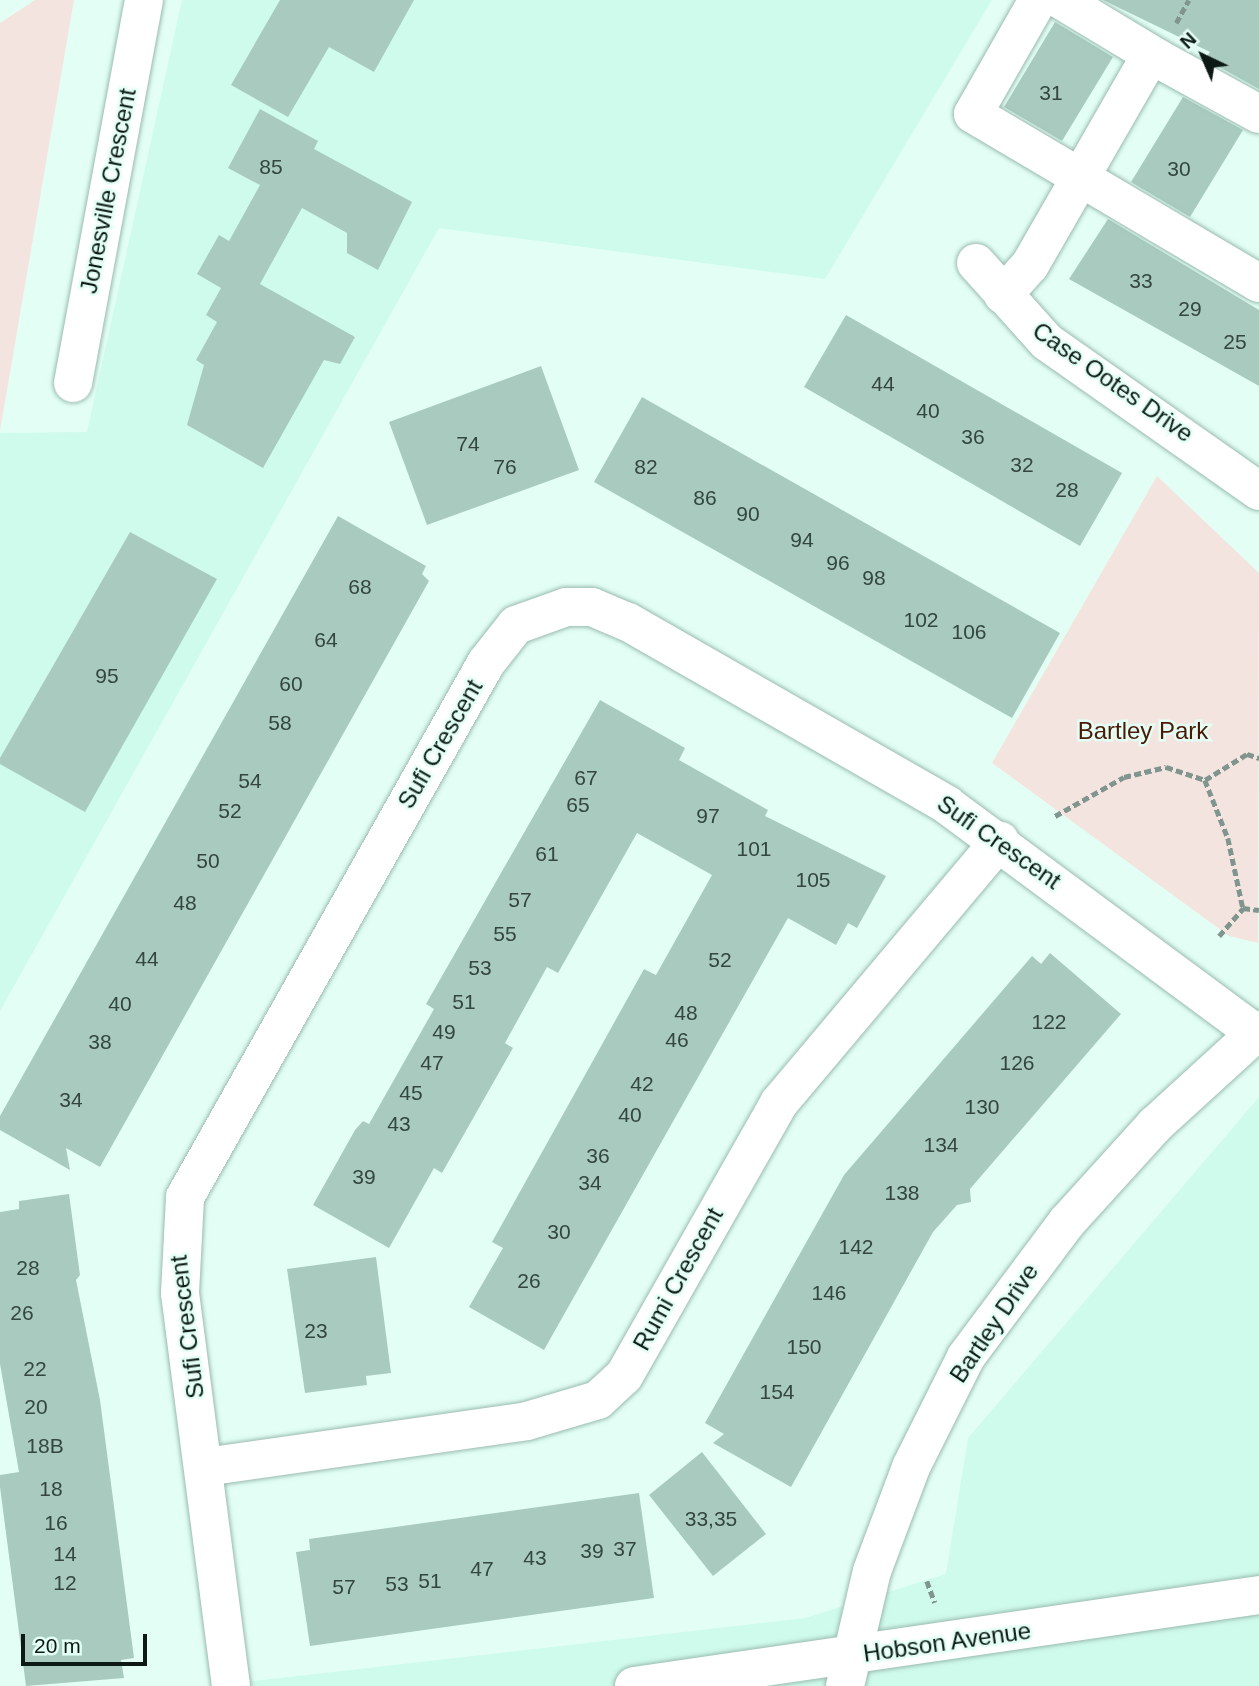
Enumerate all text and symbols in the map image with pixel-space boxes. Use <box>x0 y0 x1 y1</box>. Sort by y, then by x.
north arrow <box>1168 21 1238 91</box>
text: N <box>1176 28 1200 53</box>
house number: 31 <box>1039 80 1063 106</box>
street label: Jonesville Crescent <box>74 86 142 296</box>
house number: 85 <box>259 154 283 180</box>
house number: 30 <box>1167 156 1191 182</box>
house number: 33 <box>1129 268 1153 294</box>
house number: 29 <box>1178 296 1202 322</box>
street label: Case Ootes Drive <box>1027 316 1199 448</box>
house number: 25 <box>1223 329 1247 355</box>
house number: 44 <box>871 371 895 397</box>
house number: 40 <box>916 398 940 424</box>
house number: 36 <box>961 424 985 450</box>
house number: 74 <box>456 431 480 457</box>
house number: 32 <box>1010 452 1034 478</box>
house number: 76 <box>493 454 517 480</box>
house number: 82 <box>634 454 658 480</box>
house number: 28 <box>1055 477 1079 503</box>
house number: 86 <box>693 485 717 511</box>
house number: 90 <box>736 501 760 527</box>
house number: 94 <box>790 527 814 553</box>
house number: 96 <box>826 550 850 576</box>
house number: 98 <box>862 565 886 591</box>
house number: 68 <box>348 574 372 600</box>
house number: 102 <box>903 607 939 633</box>
house number: 106 <box>951 619 987 645</box>
house number: 64 <box>314 627 338 653</box>
house number: 95 <box>95 663 119 689</box>
house number: 60 <box>279 671 303 697</box>
street label: Sufi Crescent <box>392 674 488 814</box>
house number: 58 <box>268 710 292 736</box>
park label: Bartley Park <box>1078 717 1208 745</box>
house number: 67 <box>574 765 598 791</box>
house number: 54 <box>238 768 262 794</box>
street label: Sufi Crescent <box>932 789 1066 895</box>
house number: 65 <box>566 792 590 818</box>
house number: 52 <box>218 798 242 824</box>
house number: 97 <box>696 803 720 829</box>
house number: 101 <box>736 836 772 862</box>
house number: 61 <box>535 841 559 867</box>
house number: 50 <box>196 848 220 874</box>
house number: 105 <box>795 867 831 893</box>
house number: 57 <box>508 887 532 913</box>
house number: 48 <box>173 890 197 916</box>
house number: 55 <box>493 921 517 947</box>
house number: 44 <box>135 946 159 972</box>
house number: 52 <box>708 947 732 973</box>
house number: 53 <box>468 955 492 981</box>
house number: 51 <box>452 989 476 1015</box>
house number: 40 <box>108 991 132 1017</box>
house number: 48 <box>674 1000 698 1026</box>
house number: 122 <box>1031 1009 1067 1035</box>
house number: 49 <box>432 1019 456 1045</box>
house number: 46 <box>665 1027 689 1053</box>
house number: 38 <box>88 1029 112 1055</box>
house number: 47 <box>420 1050 444 1076</box>
house number: 126 <box>999 1050 1035 1076</box>
house number: 42 <box>630 1071 654 1097</box>
house number: 45 <box>399 1080 423 1106</box>
house number: 34 <box>59 1087 83 1113</box>
house number: 130 <box>964 1094 1000 1120</box>
house number: 40 <box>618 1102 642 1128</box>
house number: 43 <box>387 1111 411 1137</box>
house number: 134 <box>923 1132 959 1158</box>
house number: 36 <box>586 1143 610 1169</box>
house number: 39 <box>352 1164 376 1190</box>
house number: 34 <box>578 1170 602 1196</box>
house number: 138 <box>884 1180 920 1206</box>
street label: Rumi Crescent <box>627 1203 729 1355</box>
house number: 30 <box>547 1219 571 1245</box>
house number: 142 <box>838 1234 874 1260</box>
street label: Sufi Crescent <box>164 1254 210 1400</box>
house number: 28 <box>16 1255 40 1281</box>
street label: Bartley Drive <box>944 1258 1044 1388</box>
house number: 26 <box>517 1268 541 1294</box>
house number: 146 <box>811 1280 847 1306</box>
house number: 26 <box>10 1300 34 1326</box>
house number: 23 <box>304 1318 328 1344</box>
house number: 150 <box>786 1334 822 1360</box>
house number: 22 <box>23 1356 47 1382</box>
house number: 154 <box>759 1379 795 1405</box>
house number: 20 <box>24 1394 48 1420</box>
house number: 18B <box>26 1433 64 1459</box>
house number: 18 <box>39 1476 63 1502</box>
house number: 33,35 <box>685 1506 737 1532</box>
house number: 16 <box>44 1510 68 1536</box>
house number: 37 <box>613 1536 637 1562</box>
house number: 39 <box>580 1538 604 1564</box>
house number: 14 <box>53 1541 77 1567</box>
house number: 43 <box>523 1545 547 1571</box>
house number: 47 <box>470 1556 494 1582</box>
house number: 51 <box>418 1568 442 1594</box>
house number: 12 <box>53 1570 77 1596</box>
house number: 53 <box>385 1571 409 1597</box>
house number: 57 <box>332 1574 356 1600</box>
street label: Hobson Avenue <box>861 1616 1033 1668</box>
scale bar <box>24 1620 150 1664</box>
text: 20 m <box>34 1634 81 1657</box>

